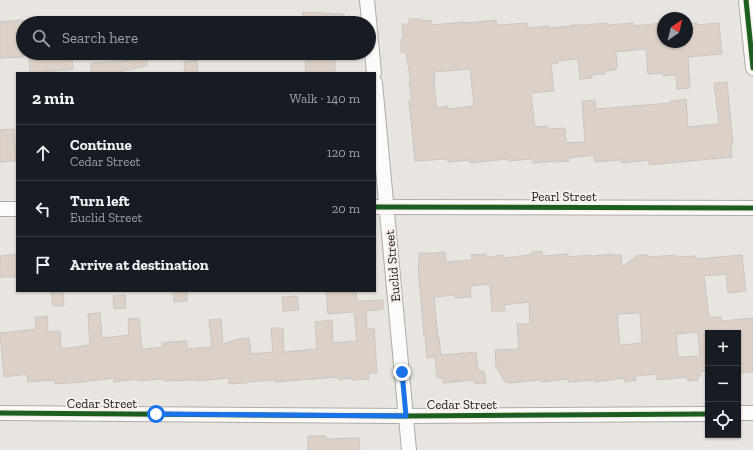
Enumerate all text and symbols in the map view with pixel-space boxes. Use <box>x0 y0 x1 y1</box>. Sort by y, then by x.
north arrow <box>657 12 693 48</box>
search box <box>16 16 376 60</box>
icon: search <box>30 27 52 49</box>
text: Search here <box>62 29 138 47</box>
text: 2 min <box>32 88 74 108</box>
text: Walk · 140 m <box>290 91 360 106</box>
text: Continue <box>70 136 132 154</box>
icon: ahead <box>32 142 54 164</box>
text: 120 m <box>327 145 360 160</box>
text: Cedar Street <box>70 154 140 169</box>
street label: Pearl Street <box>531 189 597 204</box>
text: Turn left <box>70 192 130 210</box>
icon: left <box>32 198 54 220</box>
text: 20 m <box>332 201 360 216</box>
text: Euclid Street <box>70 210 142 225</box>
street label: Euclid Street <box>382 229 403 303</box>
icon: arrive <box>32 254 54 276</box>
text: Arrive at destination <box>70 256 209 274</box>
map controls <box>705 330 741 438</box>
button: + <box>705 330 741 366</box>
route end <box>393 363 411 381</box>
button: − <box>705 366 741 402</box>
street label: Cedar Street <box>67 396 137 411</box>
street label: Cedar Street <box>427 397 497 412</box>
button: locate <box>705 402 741 438</box>
route start <box>147 405 165 423</box>

